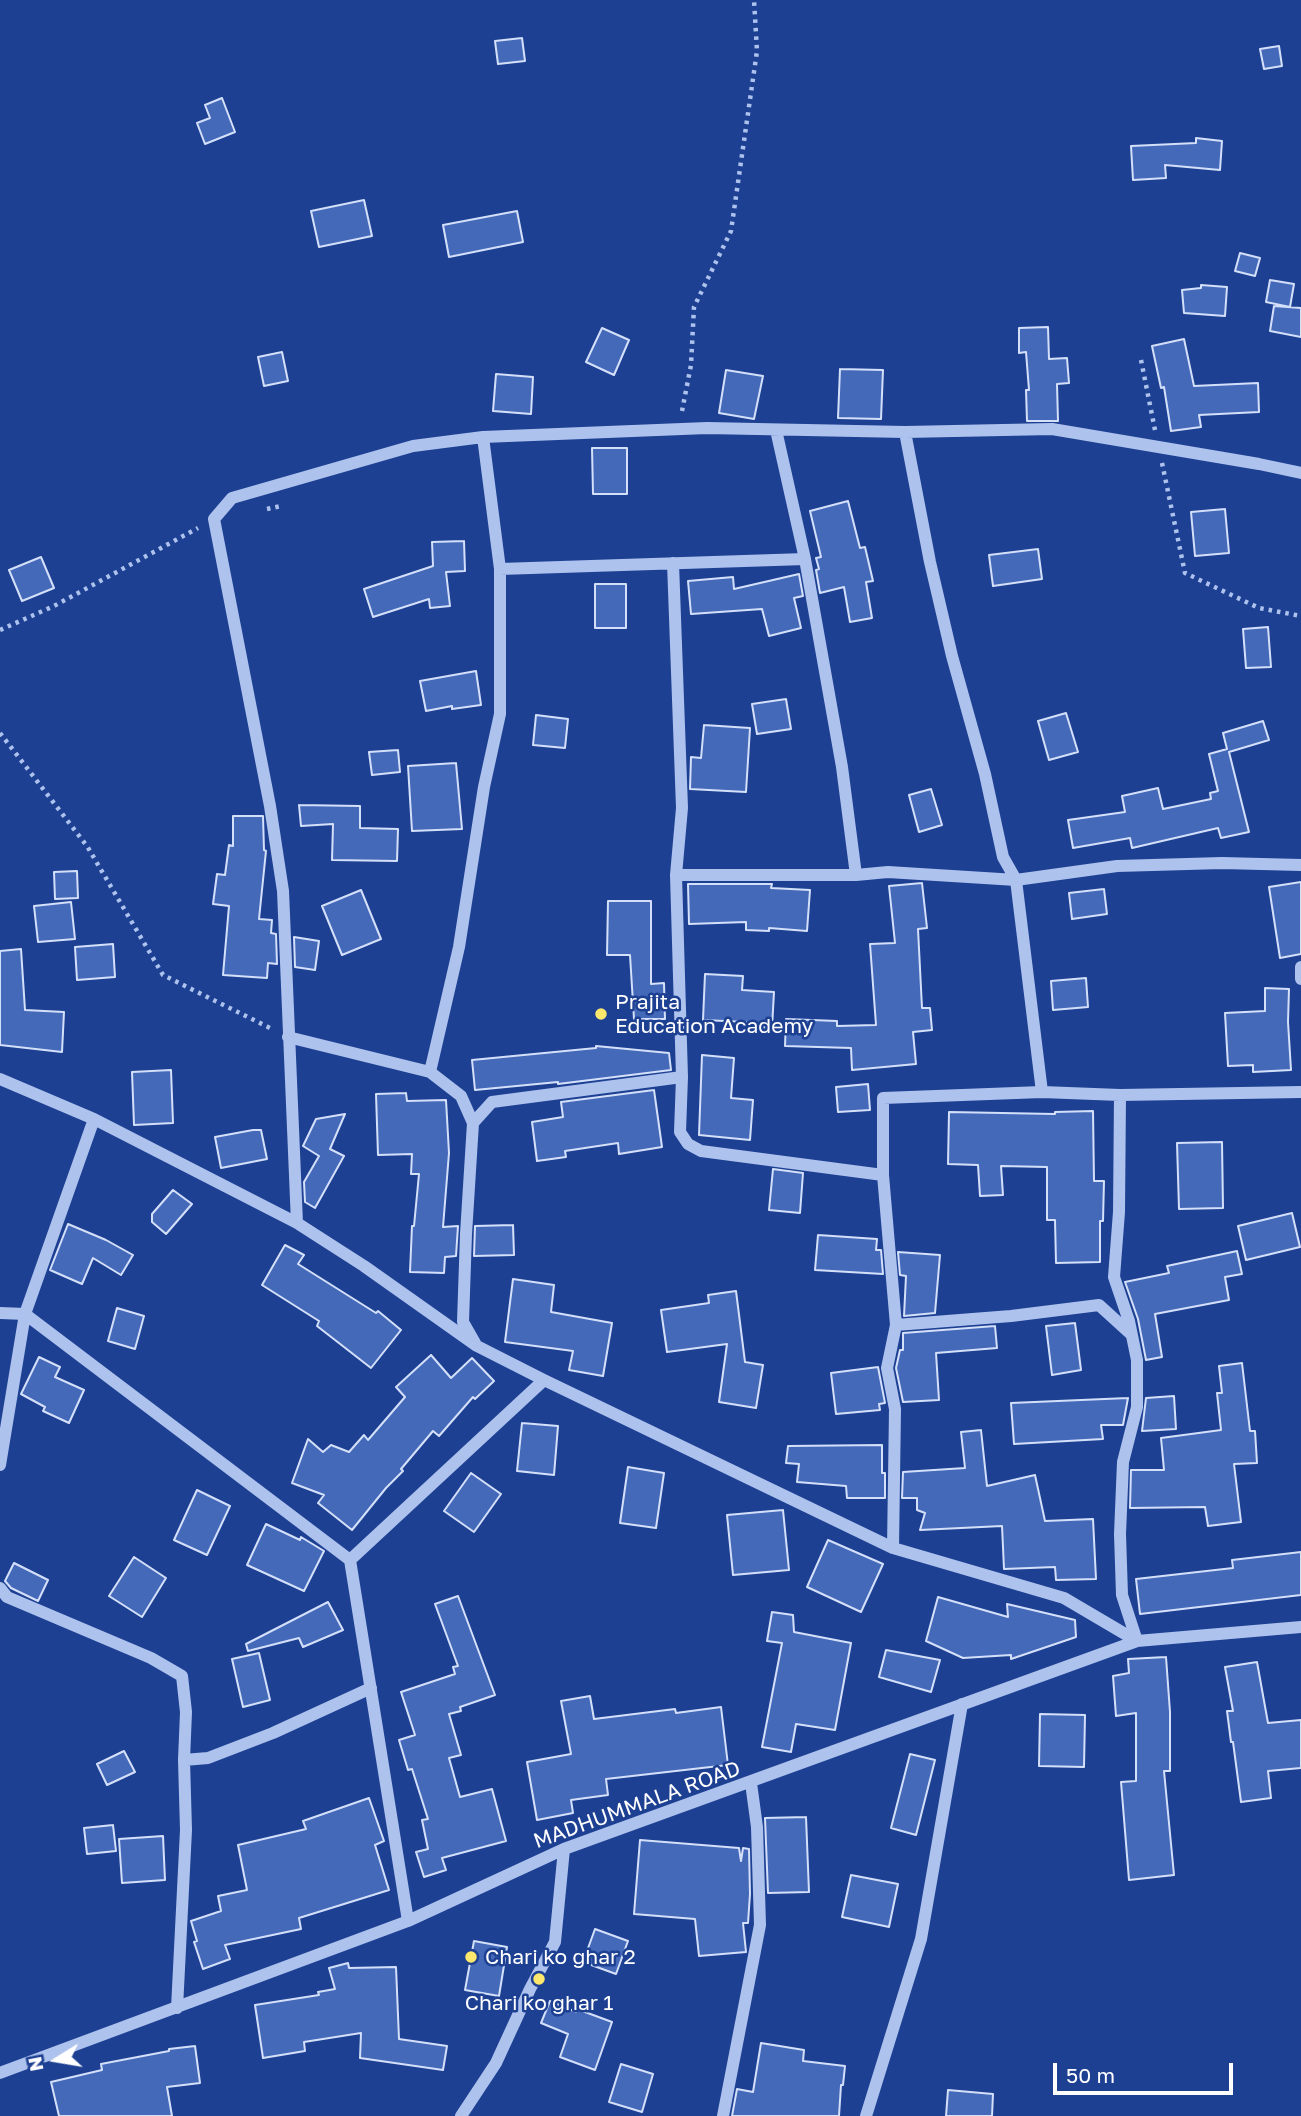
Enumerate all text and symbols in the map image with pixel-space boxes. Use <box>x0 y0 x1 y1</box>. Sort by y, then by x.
place label: Prajita Education Academy <box>615 989 813 1039</box>
marker: Prajita Education Academy <box>593 1006 609 1022</box>
street label: MADHUMMALA ROAD <box>530 1756 744 1854</box>
place label: Chari ko ghar 2 <box>485 1944 636 1970</box>
marker: Chari ko ghar 2 <box>463 1949 479 1965</box>
marker: Chari ko ghar 1 <box>531 1971 547 1987</box>
place label: Chari ko ghar 1 <box>465 1990 613 2016</box>
north arrow <box>21 2025 91 2095</box>
scale bar <box>1056 2050 1236 2094</box>
text: N <box>22 2055 48 2073</box>
text: 50 m <box>1066 2062 1115 2088</box>

